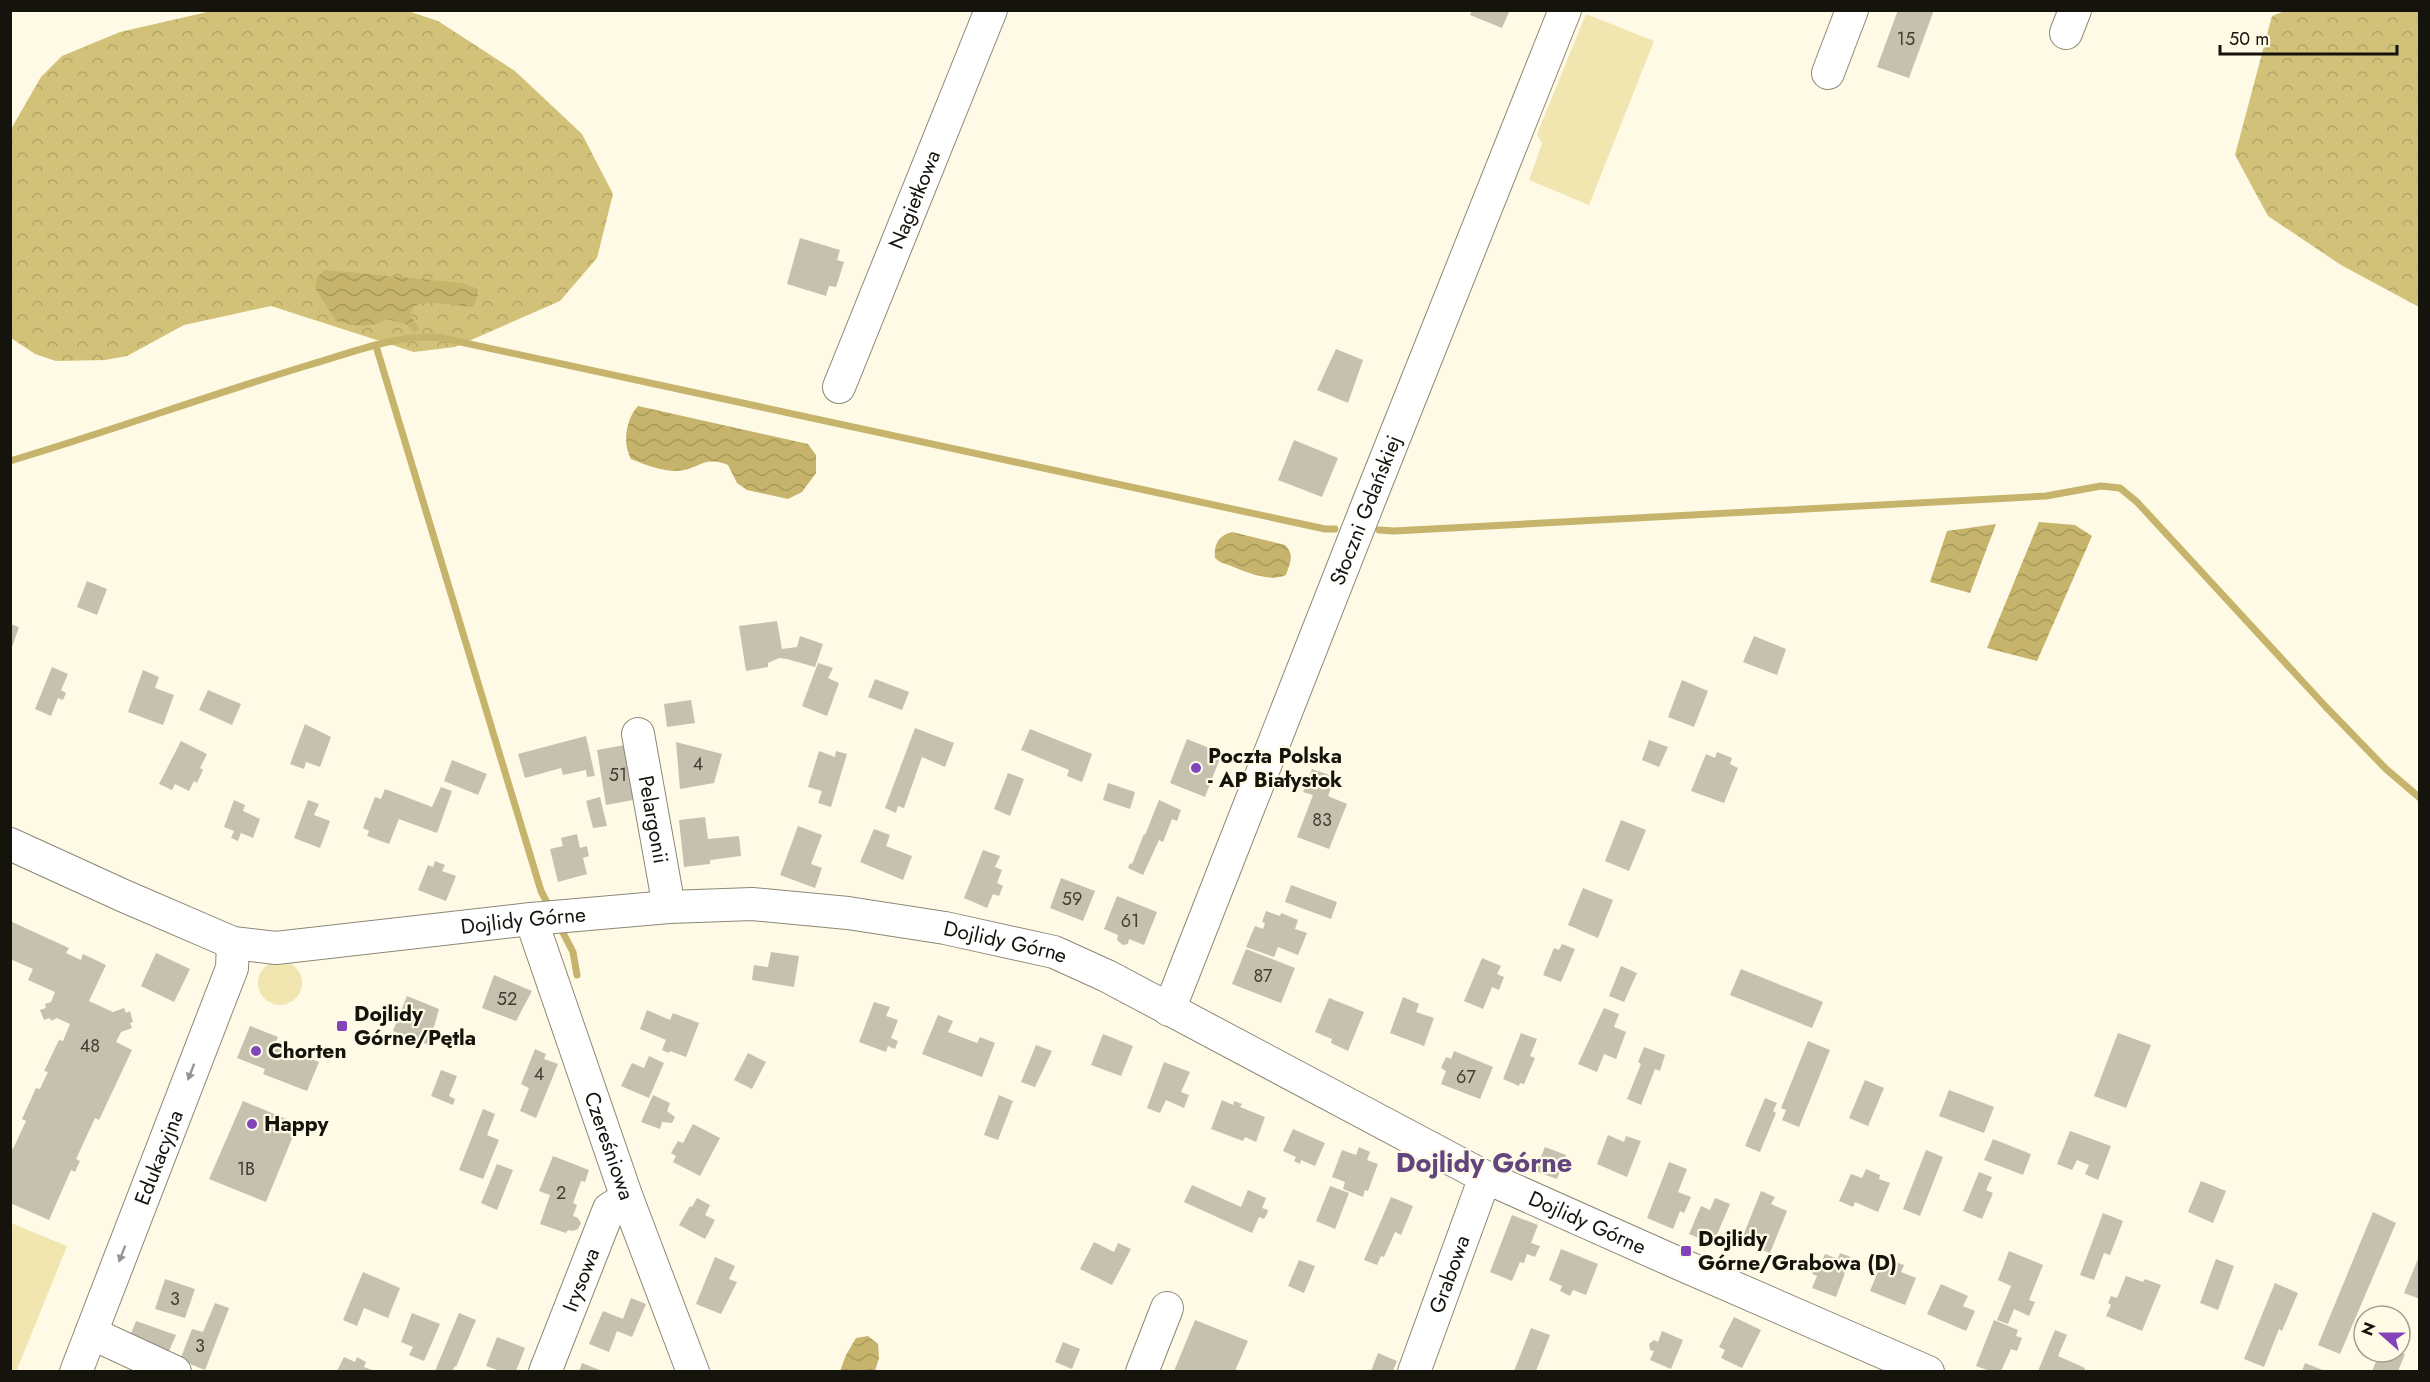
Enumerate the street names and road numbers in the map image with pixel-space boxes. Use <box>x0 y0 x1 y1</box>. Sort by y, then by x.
street label: Nagietkowa <box>881 146 948 254</box>
street label: Stoczni Gdańskiej <box>1322 431 1409 590</box>
street label: Pelargonii <box>631 773 676 866</box>
street label: Dojlidy Górne <box>459 899 587 942</box>
street label: Dojlidy Górne <box>941 913 1072 971</box>
street label: Czereśniowa <box>577 1088 642 1204</box>
street label: Edukacyjna <box>127 1106 191 1209</box>
street label: Dojlidy Górne <box>1524 1183 1651 1262</box>
street label: Grabowa <box>1422 1231 1478 1318</box>
street label: Irysowa <box>555 1244 607 1316</box>

